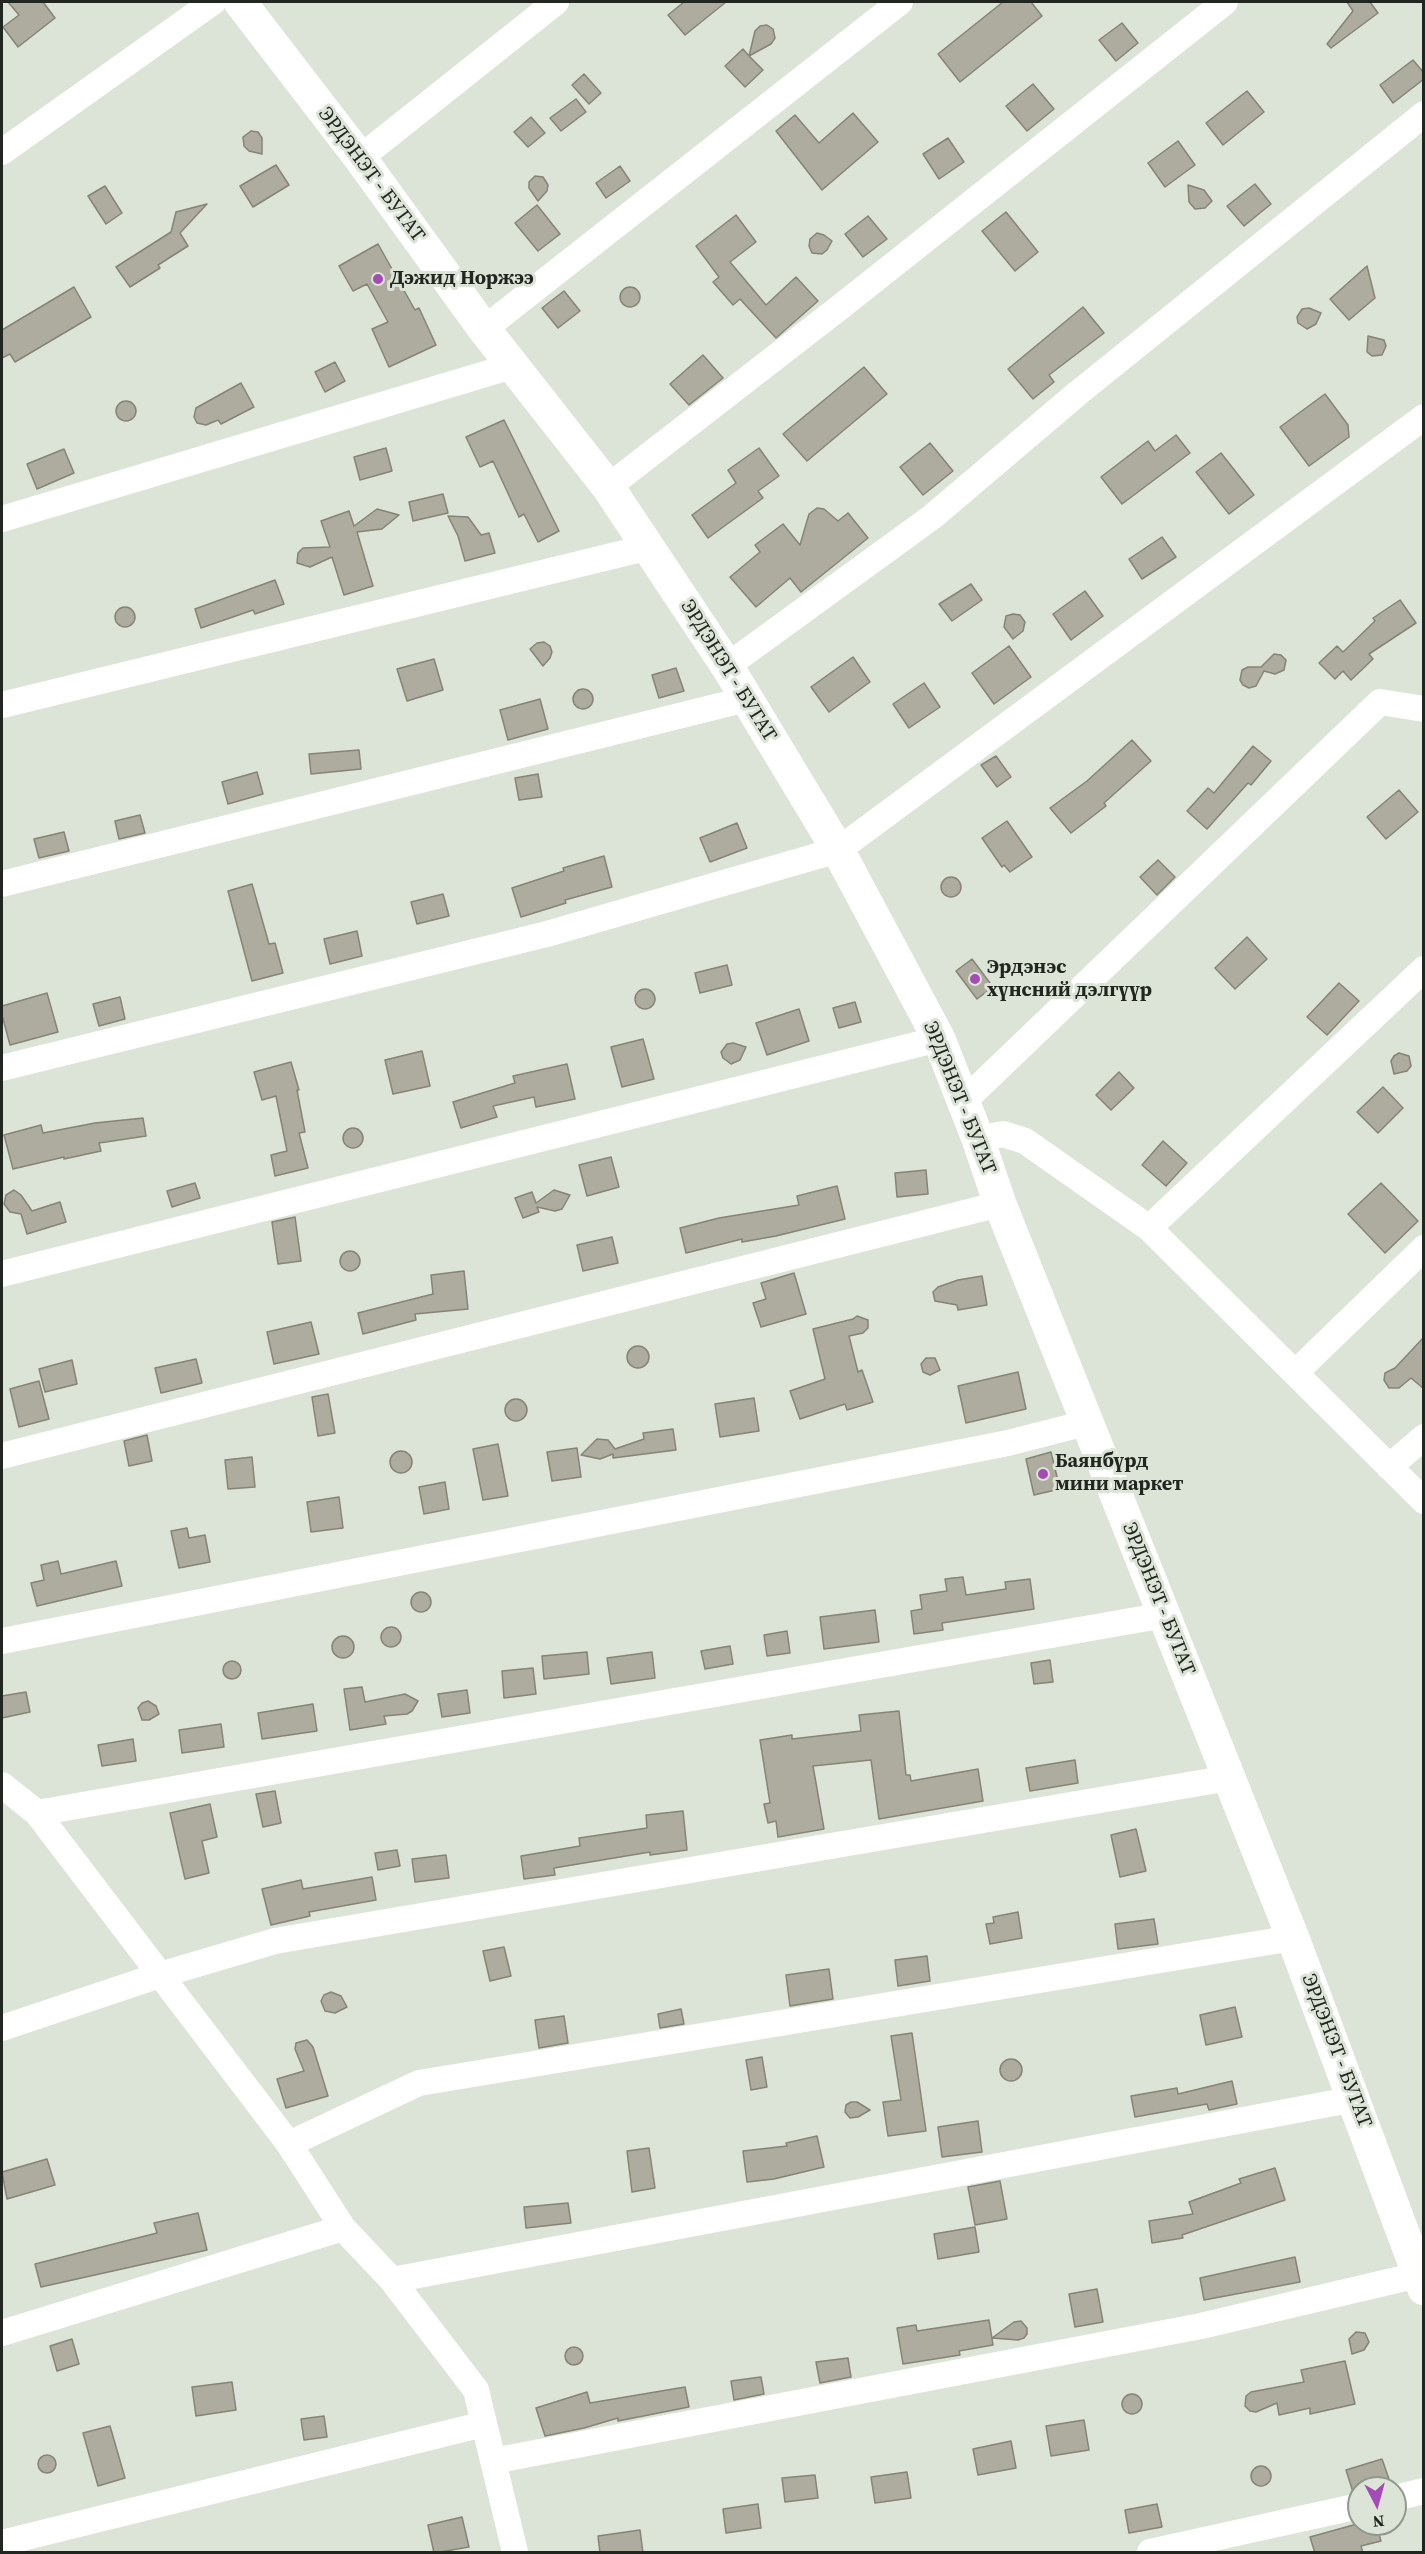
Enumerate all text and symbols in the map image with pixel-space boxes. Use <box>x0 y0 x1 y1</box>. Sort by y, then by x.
street label: ЭРДЭНЭТ - БУГАТ <box>313 103 429 247</box>
place label: Дэжид Норжээ <box>390 267 534 291</box>
marker: Дэжид Норжээ <box>371 272 385 286</box>
street label: ЭРДЭНЭТ - БУГАТ <box>675 596 781 746</box>
place label: Эрдэнэс хүнсний дэлгүүр <box>987 956 1152 1003</box>
marker: Эрдэнэс хүнсний дэлгүүр <box>968 972 982 986</box>
street label: ЭРДЭНЭТ - БУГАТ <box>917 1018 1001 1178</box>
place label: Баянбүрд мини маркет <box>1055 1450 1183 1497</box>
marker: Баянбүрд мини маркет <box>1036 1467 1050 1481</box>
street label: ЭРДЭНЭТ - БУГАТ <box>1116 1519 1200 1679</box>
street label: ЭРДЭНЭТ - БУГАТ <box>1296 1971 1376 2131</box>
north arrow <box>1347 2476 1407 2536</box>
text: N <box>1372 2510 1386 2533</box>

